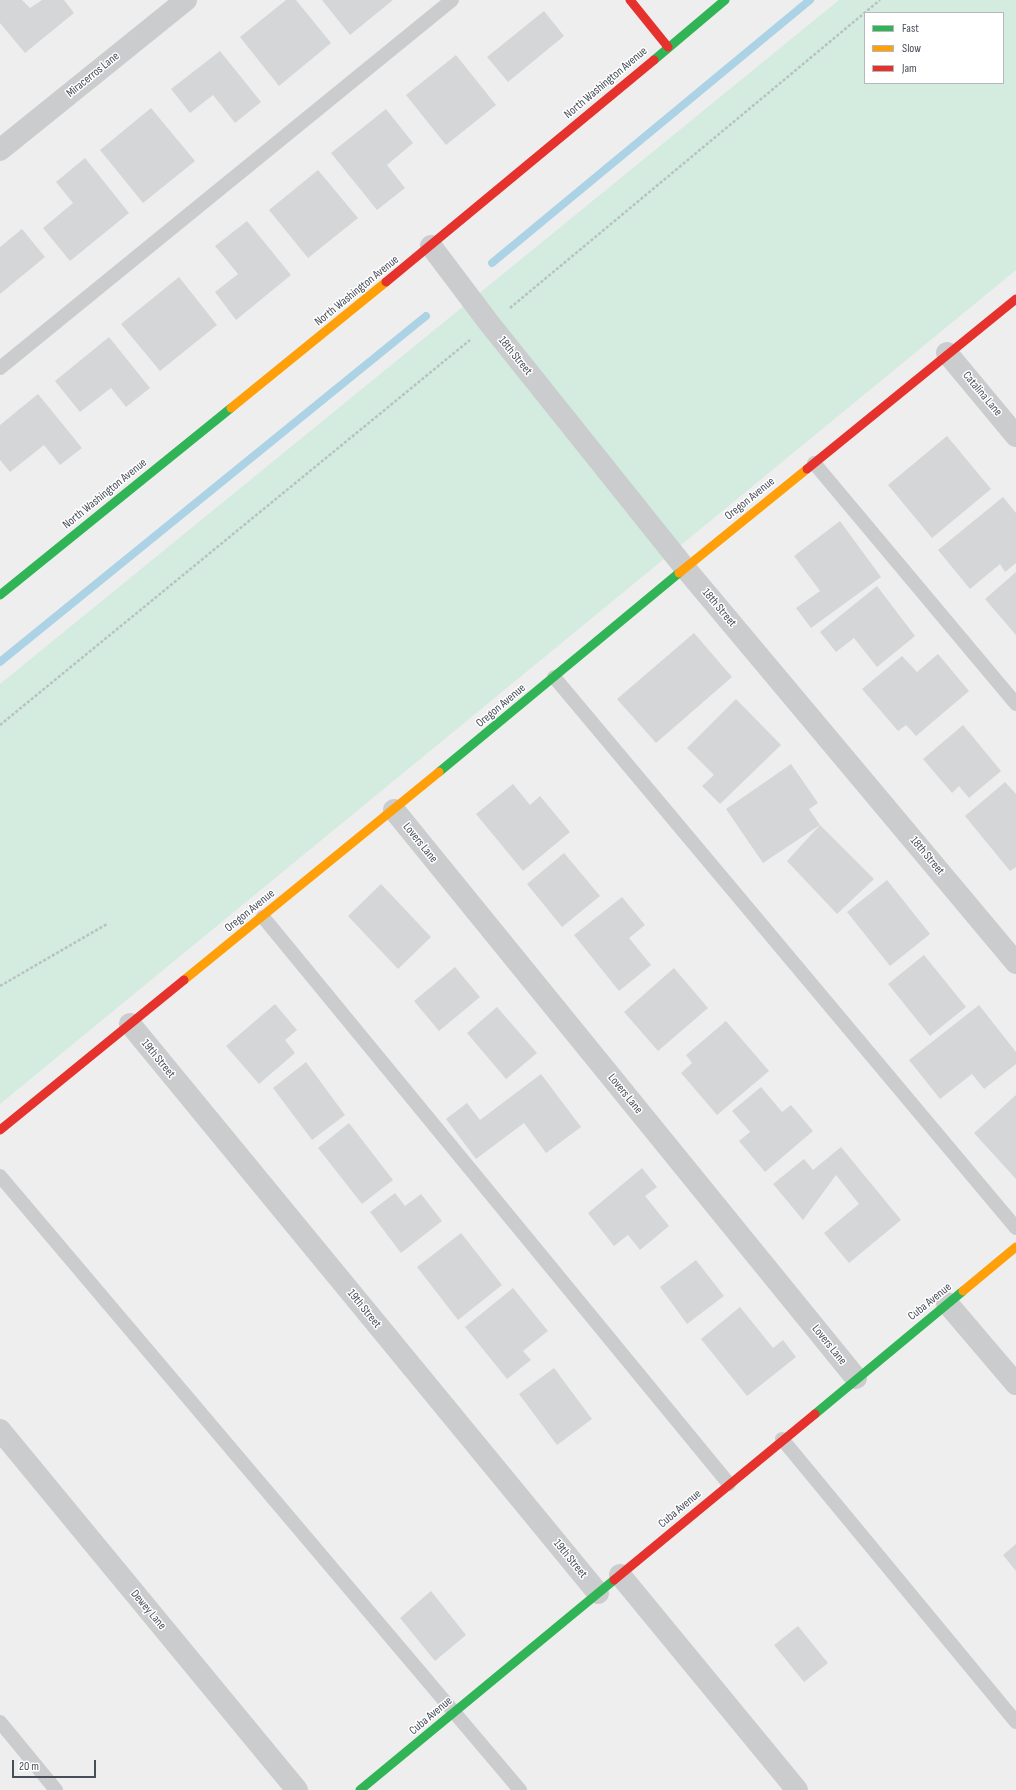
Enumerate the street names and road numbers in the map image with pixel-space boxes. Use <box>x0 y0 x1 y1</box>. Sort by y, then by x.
street label: North Washington Avenue <box>562 44 650 122</box>
street label: Miracerros Lane <box>64 49 122 101</box>
street label: North Washington Avenue <box>312 253 402 329</box>
street label: 18th Street <box>495 334 535 378</box>
street label: Catalina Lane <box>959 369 1005 419</box>
street label: North Washington Avenue <box>60 456 150 532</box>
street label: Oregon Avenue <box>722 474 778 524</box>
street label: 18th Street <box>699 586 739 630</box>
street label: Oregon Avenue <box>473 681 529 731</box>
street label: Lovers Lane <box>400 820 440 866</box>
street label: 18th Street <box>907 834 947 878</box>
street label: Oregon Avenue <box>222 886 278 936</box>
street label: 19th Street <box>138 1037 178 1081</box>
street label: Lovers Lane <box>605 1071 645 1117</box>
street label: Cuba Avenue <box>905 1280 955 1324</box>
street label: 19th Street <box>344 1287 384 1331</box>
street label: Lovers Lane <box>809 1322 849 1368</box>
street label: Cuba Avenue <box>656 1487 704 1531</box>
street label: 19th Street <box>550 1537 590 1581</box>
street label: Dewey Lane <box>127 1587 169 1633</box>
street label: Cuba Avenue <box>407 1694 455 1738</box>

